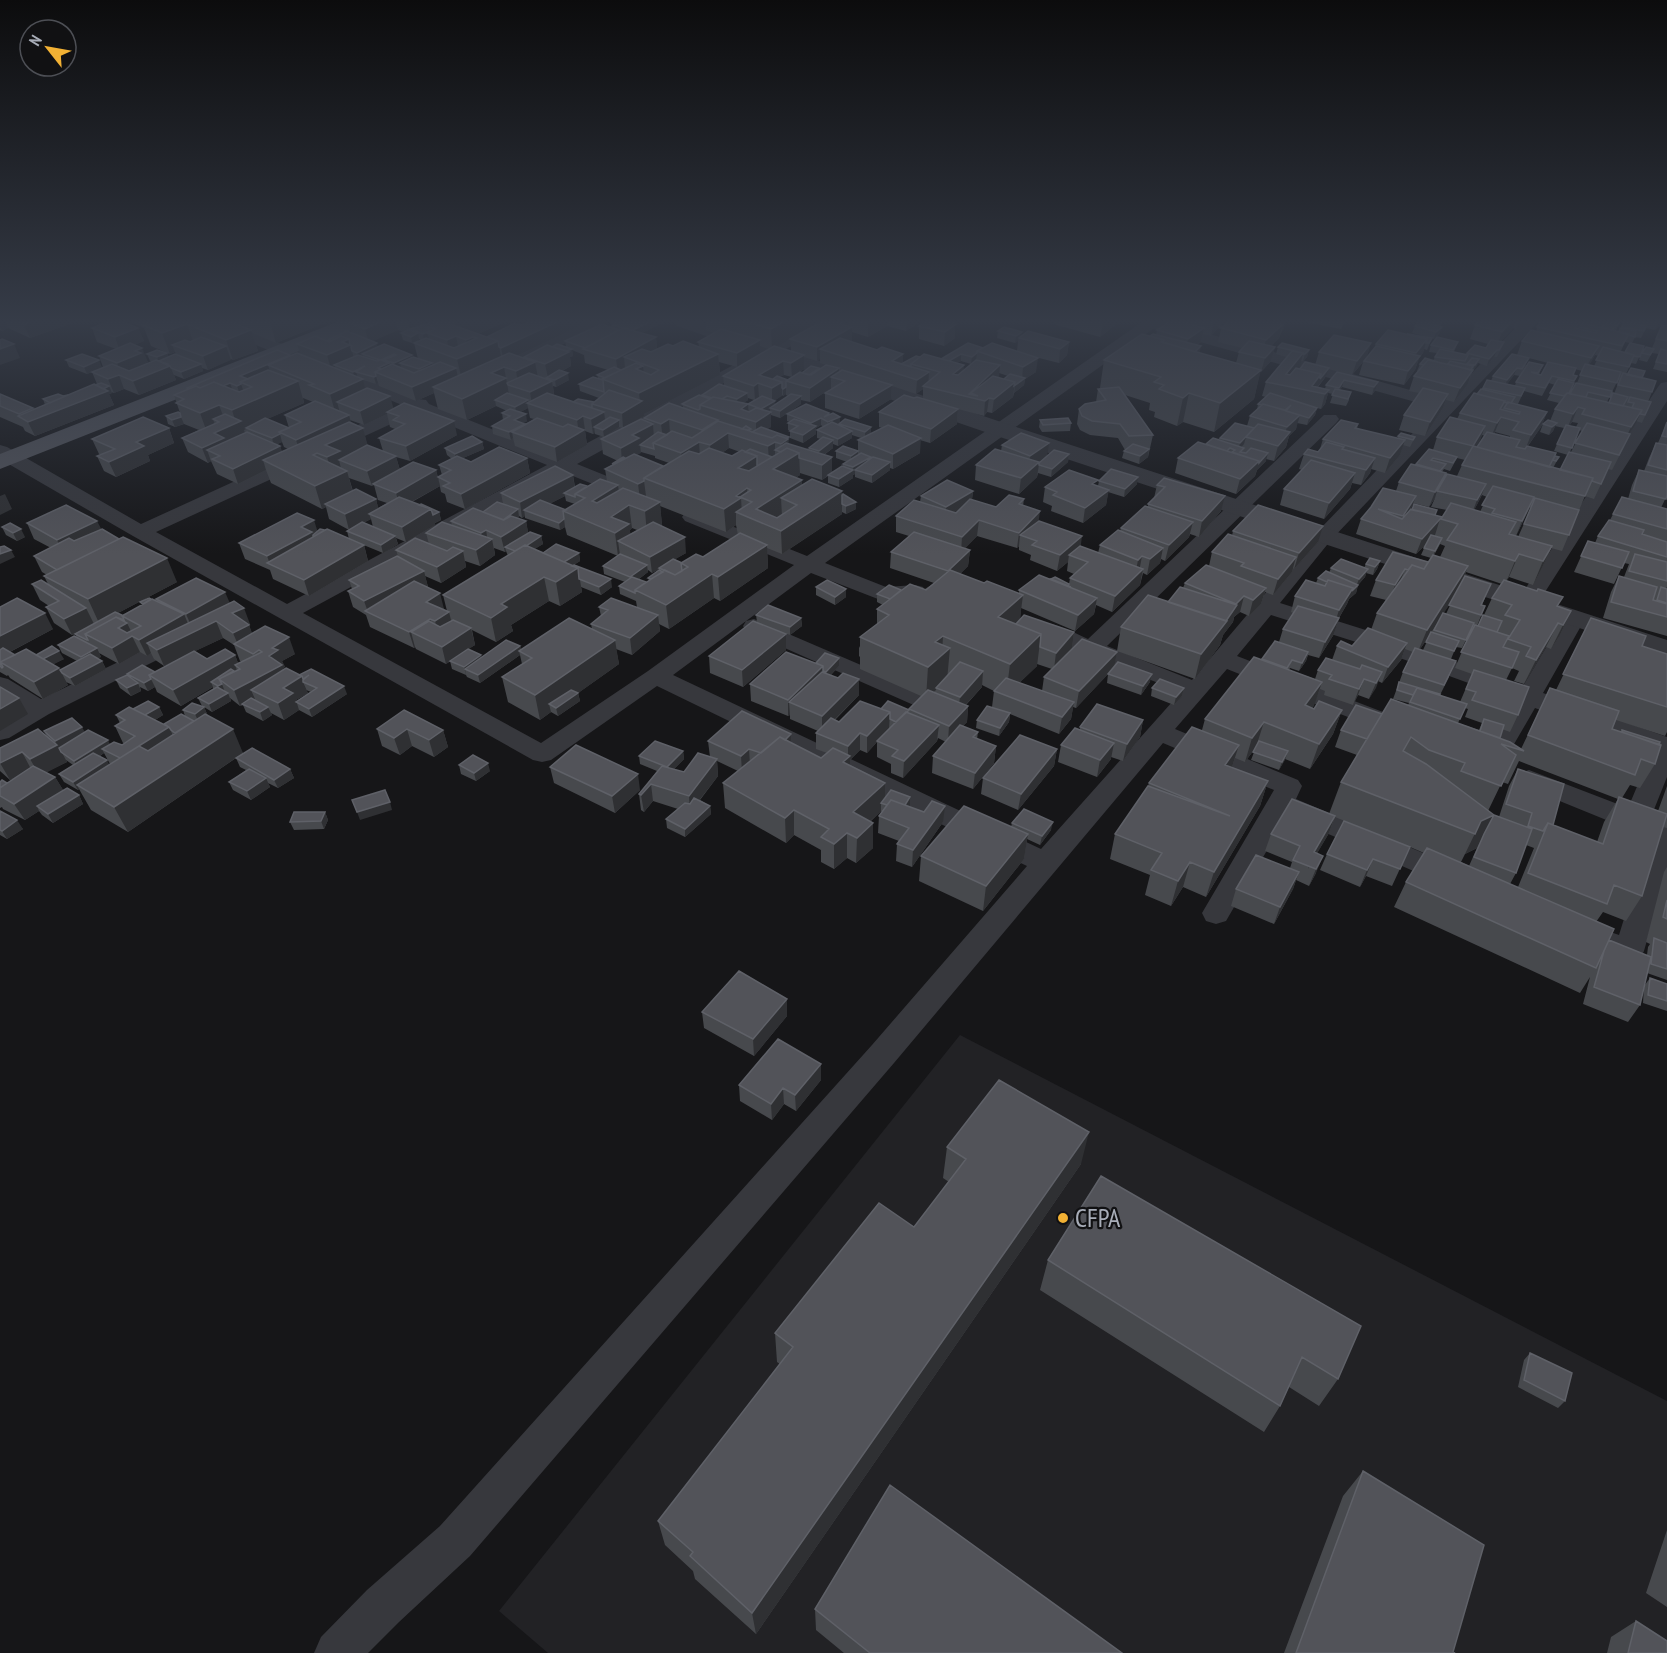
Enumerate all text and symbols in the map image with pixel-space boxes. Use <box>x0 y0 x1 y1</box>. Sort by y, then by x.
north arrow <box>18 18 78 78</box>
text: N <box>24 31 46 49</box>
place label: CFPA <box>1075 1201 1121 1234</box>
marker: CFPA <box>1056 1211 1070 1225</box>

